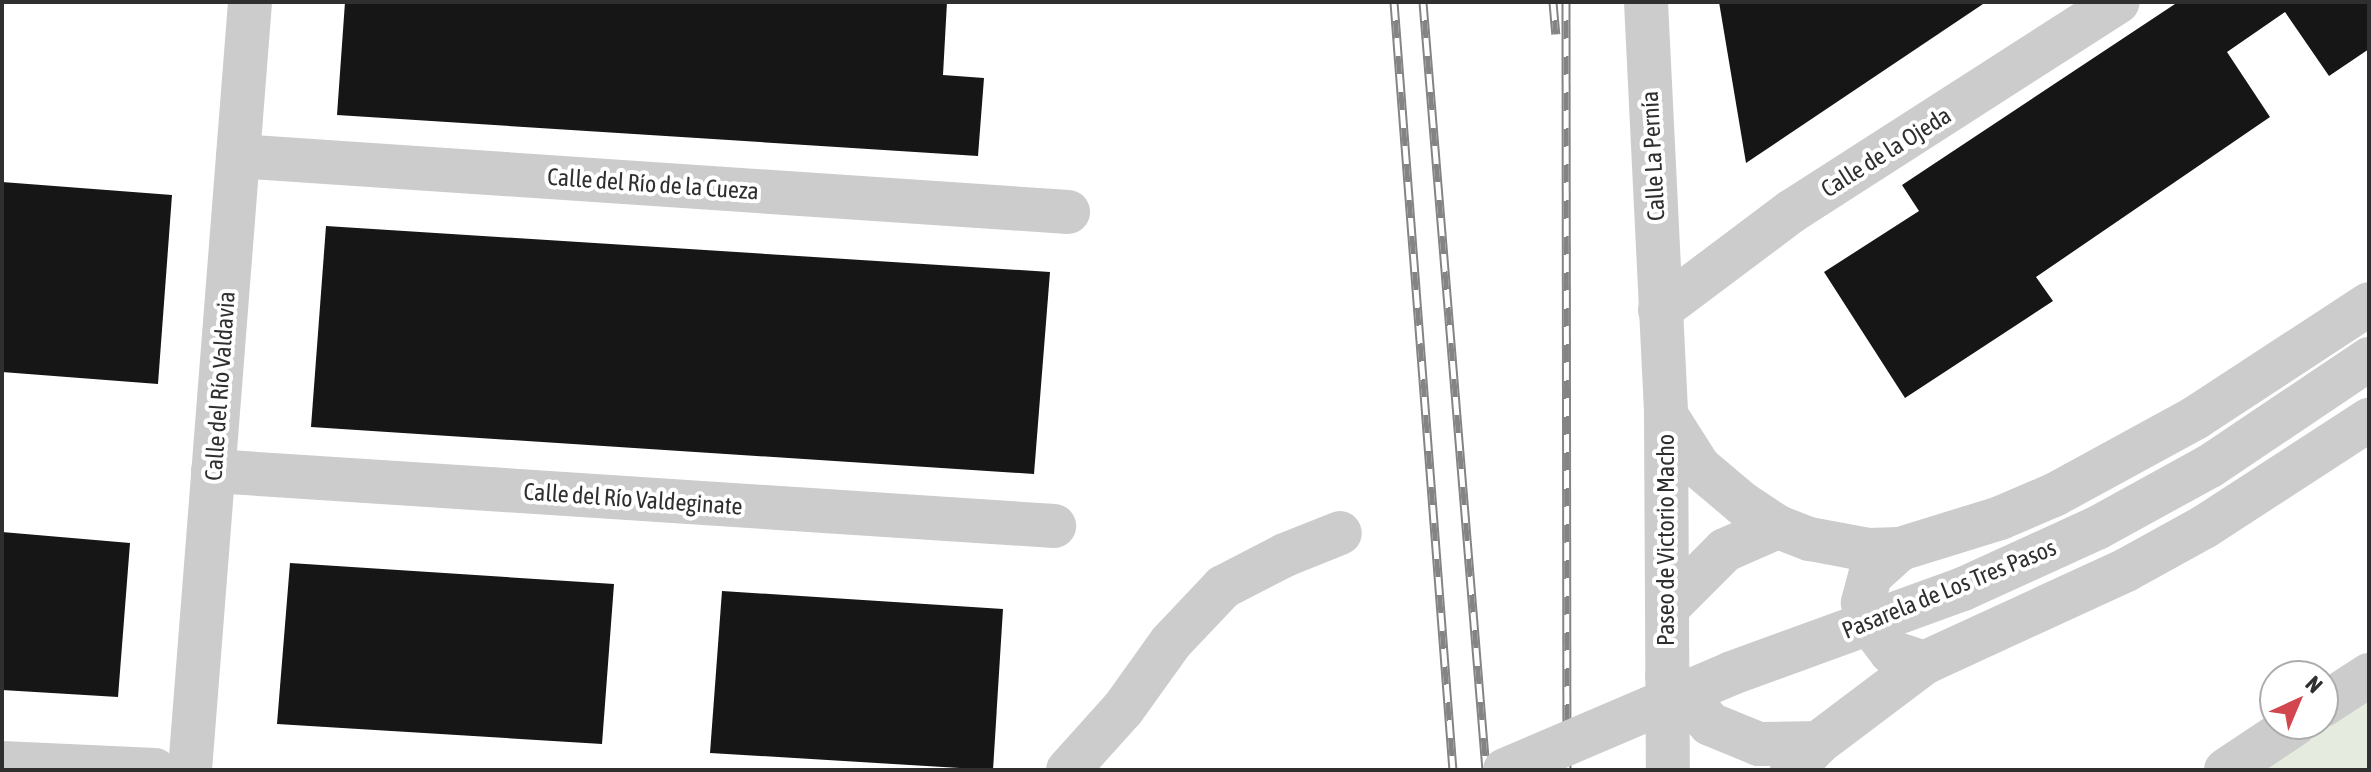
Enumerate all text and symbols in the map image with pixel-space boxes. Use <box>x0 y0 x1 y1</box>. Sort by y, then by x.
street label: Calle La Pernía <box>1635 90 1671 222</box>
street label: Calle de la Ojeda <box>1816 101 1956 203</box>
street label: Calle del Río de la Cueza <box>546 162 760 206</box>
street label: Calle del Río Valdavia <box>199 290 241 482</box>
street label: Paseo de Victorio Macho <box>1652 434 1680 646</box>
street label: Calle del Río Valdeginate <box>523 477 743 521</box>
street label: Pasarela de Los Tres Pasos <box>1838 533 2060 645</box>
north arrow <box>2259 660 2339 740</box>
text: N <box>2301 670 2328 698</box>

